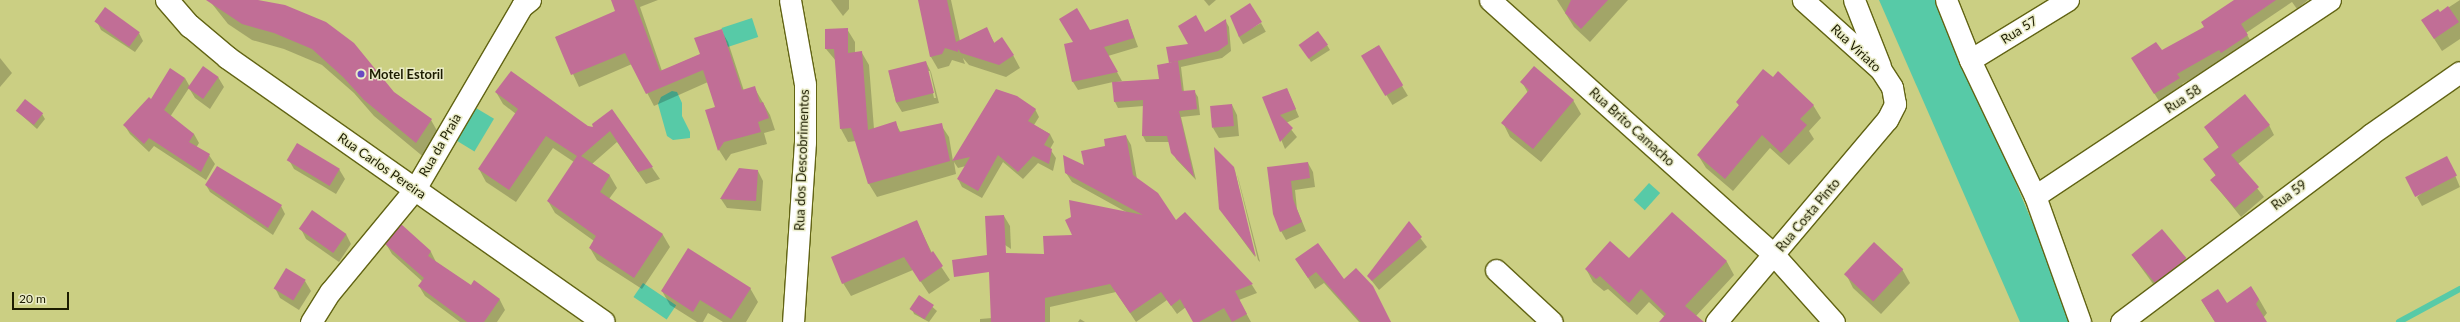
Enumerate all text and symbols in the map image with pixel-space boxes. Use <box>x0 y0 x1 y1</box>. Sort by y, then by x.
street label: Rua 57 <box>1998 13 2040 47</box>
street label: Rua Viriato <box>1828 21 1884 75</box>
place label: Motel Estoril <box>369 66 443 82</box>
marker: Motel Estoril <box>356 69 366 79</box>
street label: Rua 58 <box>2162 82 2204 116</box>
street label: Rua Brito Camacho <box>1586 85 1678 169</box>
street label: Rua dos Descobrimentos <box>792 89 812 231</box>
street label: Rua da Praia <box>416 111 464 179</box>
street label: Rua Carlos Pereira <box>335 130 429 202</box>
street label: Rua Costa Pinto <box>1773 175 1843 255</box>
street label: Rua 59 <box>2268 177 2310 213</box>
scale bar <box>14 284 71 310</box>
text: 20 m <box>19 291 46 306</box>

